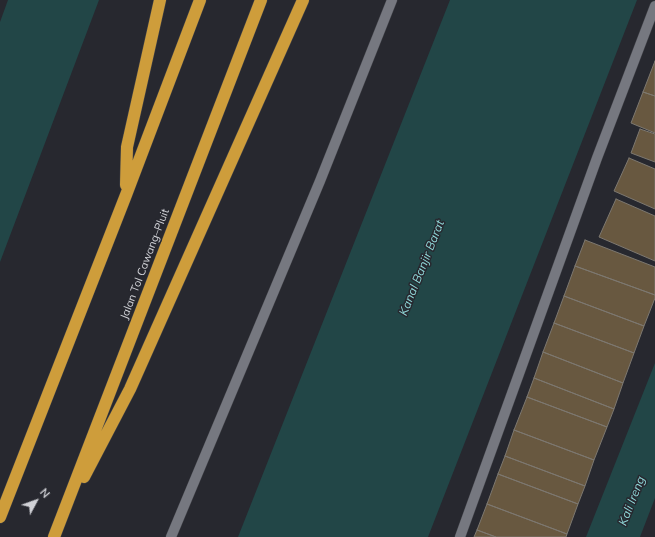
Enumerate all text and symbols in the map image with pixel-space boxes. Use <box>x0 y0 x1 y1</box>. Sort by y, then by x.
street label: Jalan Tol Cawang–Pluit <box>118 207 172 321</box>
water label: Kanal Banjir Barat <box>396 218 448 318</box>
water label: Kali Ireng <box>616 474 648 528</box>
north arrow <box>16 481 56 521</box>
text: N <box>37 485 53 501</box>

